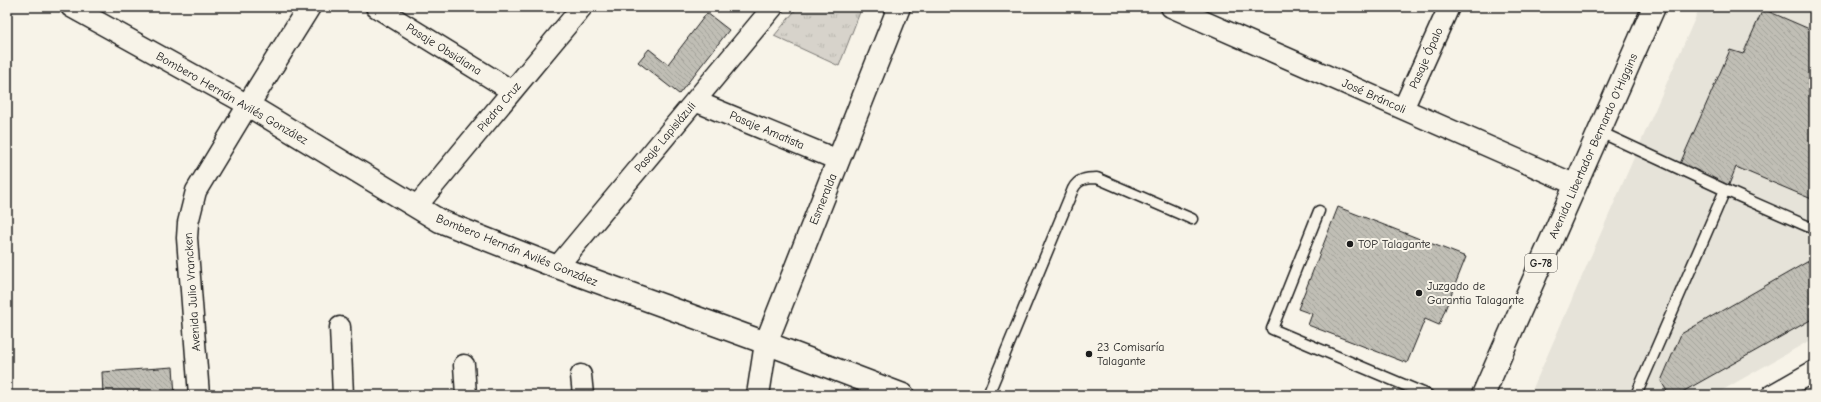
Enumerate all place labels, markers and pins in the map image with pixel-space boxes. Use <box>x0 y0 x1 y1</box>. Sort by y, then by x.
place label: TOP Talagante <box>1358 237 1430 251</box>
marker: TOP Talagante <box>1345 239 1355 249</box>
place label: Juzgado de Garantia Talagante <box>1427 279 1524 307</box>
marker: Juzgado de Garantia Talagante <box>1414 288 1424 298</box>
place label: 23 Comisaría Talagante <box>1097 340 1165 368</box>
marker: 23 Comisaría Talagante <box>1084 349 1094 359</box>

